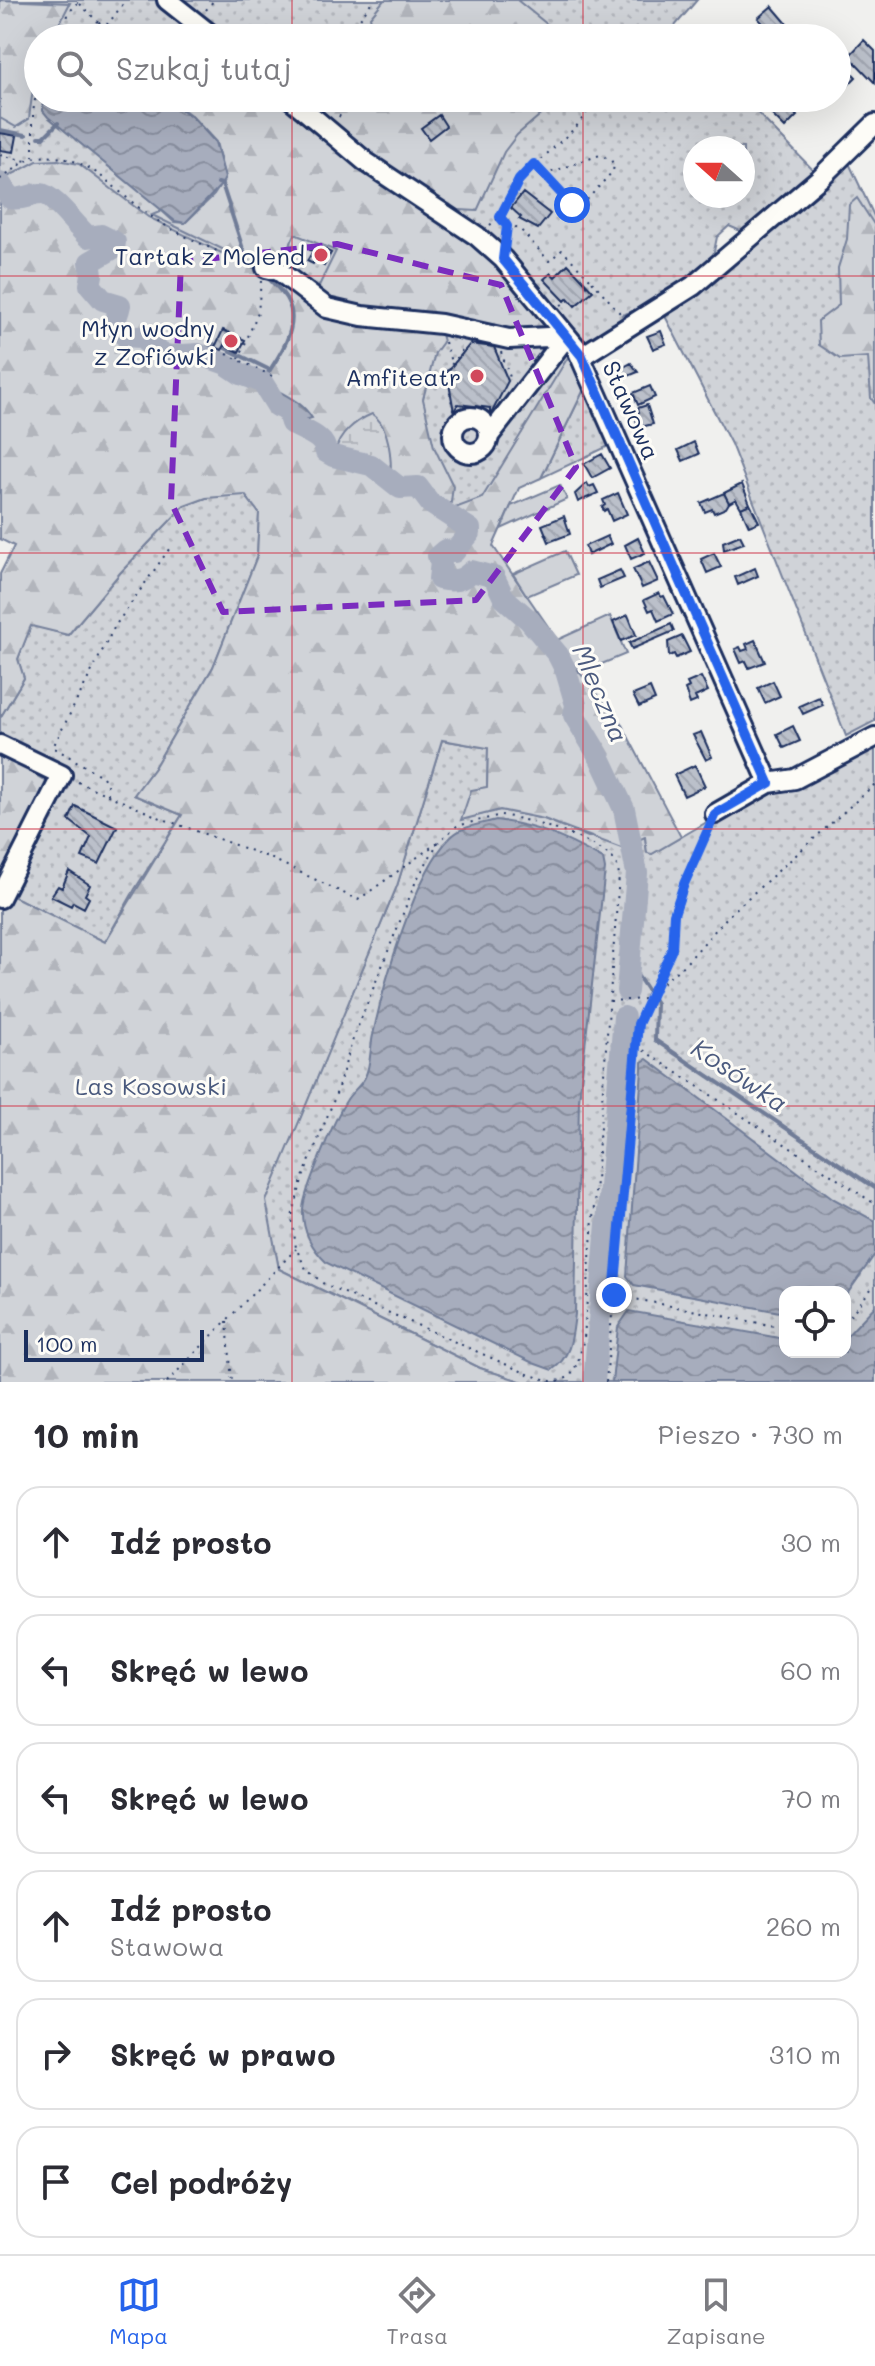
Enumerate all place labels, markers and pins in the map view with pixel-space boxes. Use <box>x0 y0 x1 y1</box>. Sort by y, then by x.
place label: Tartak z Molend <box>115 240 305 271</box>
marker: Tartak z Molend <box>312 246 330 264</box>
place label: Młyn wodny z Zofiówki <box>81 312 215 371</box>
marker: Młyn wodny z Zofiówki <box>222 332 240 350</box>
place label: Amfiteatr <box>346 361 461 392</box>
marker: Amfiteatr <box>468 367 486 385</box>

